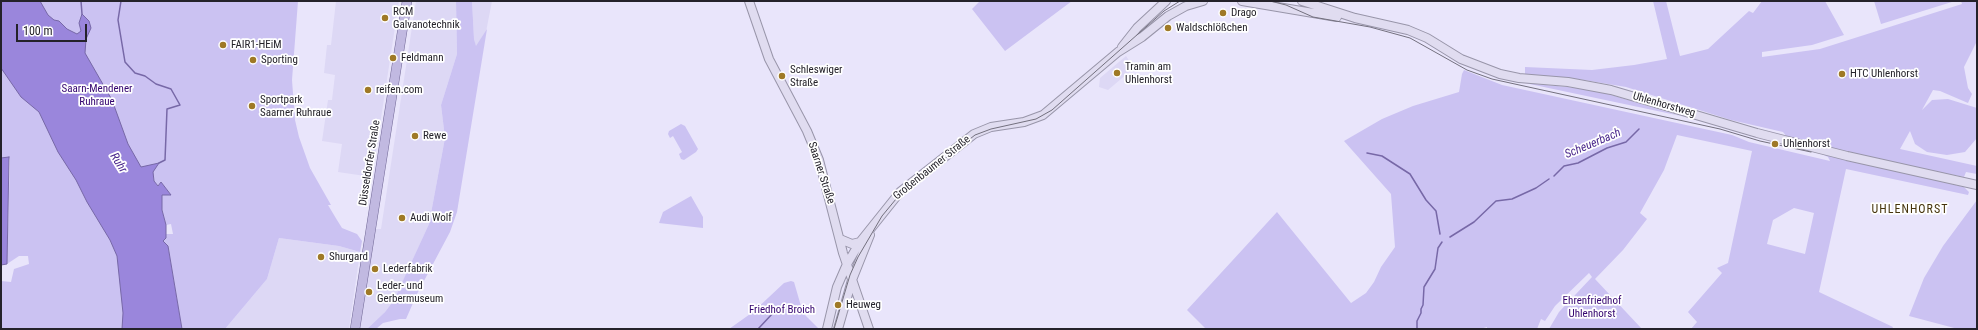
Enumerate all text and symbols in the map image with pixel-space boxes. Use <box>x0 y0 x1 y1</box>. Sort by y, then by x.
place label: RCM Galvanotechnik <box>393 5 460 31</box>
place label: Drago <box>1231 6 1257 20</box>
marker: Drago <box>1218 8 1228 18</box>
marker: RCM Galvanotechnik <box>380 13 390 23</box>
scale bar <box>18 16 89 42</box>
place label: Waldschlößchen <box>1176 21 1248 35</box>
marker: Waldschlößchen <box>1163 23 1173 33</box>
text: 100 m <box>23 24 53 38</box>
place label: FAIR1-HEiM <box>231 38 282 52</box>
marker: FAIR1-HEiM <box>218 40 228 50</box>
place label: Feldmann <box>401 51 444 65</box>
place label: Sporting <box>261 53 298 67</box>
marker: Feldmann <box>388 53 398 63</box>
marker: Sporting <box>248 55 258 65</box>
place label: Tramin am Uhlenhorst <box>1125 60 1172 86</box>
place label: Schleswiger Straße <box>790 63 842 89</box>
place label: HTC Uhlenhorst <box>1850 67 1918 81</box>
marker: Tramin am Uhlenhorst <box>1112 68 1122 78</box>
marker: HTC Uhlenhorst <box>1837 69 1847 79</box>
marker: Schleswiger Straße <box>777 71 787 81</box>
park label: Saarn-Mendener Ruhraue <box>62 82 132 108</box>
place label: reifen.com <box>376 83 423 97</box>
marker: reifen.com <box>363 85 373 95</box>
street label: Uhlenhorstweg <box>1631 90 1697 120</box>
place label: Sportpark Saarner Ruhraue <box>260 93 331 119</box>
marker: Sportpark Saarner Ruhraue <box>247 101 257 111</box>
street label: Düsseldorfer Straße <box>357 119 383 207</box>
water label: Scheuerbach <box>1563 126 1623 162</box>
place label: Rewe <box>423 129 446 143</box>
marker: Rewe <box>410 131 420 141</box>
street label: Großenbaumer Straße <box>891 133 973 203</box>
place label: Uhlenhorst <box>1783 137 1830 151</box>
marker: Uhlenhorst <box>1770 139 1780 149</box>
street label: Saarner Straße <box>805 140 837 206</box>
water label: Ruhr <box>106 150 130 176</box>
district label: UHLENHORST <box>1872 203 1948 217</box>
place label: Audi Wolf <box>410 211 452 225</box>
marker: Audi Wolf <box>397 213 407 223</box>
place label: Shurgard <box>329 250 368 264</box>
marker: Shurgard <box>316 252 326 262</box>
place label: Lederfabrik <box>383 262 432 276</box>
marker: Lederfabrik <box>370 264 380 274</box>
place label: Leder- und Gerbermuseum <box>377 279 443 305</box>
marker: Leder- und Gerbermuseum <box>364 287 374 297</box>
park label: Ehrenfriedhof Uhlenhorst <box>1563 294 1621 320</box>
place label: Heuweg <box>846 298 881 312</box>
marker: Heuweg <box>833 300 843 310</box>
park label: Friedhof Broich <box>749 303 815 317</box>

